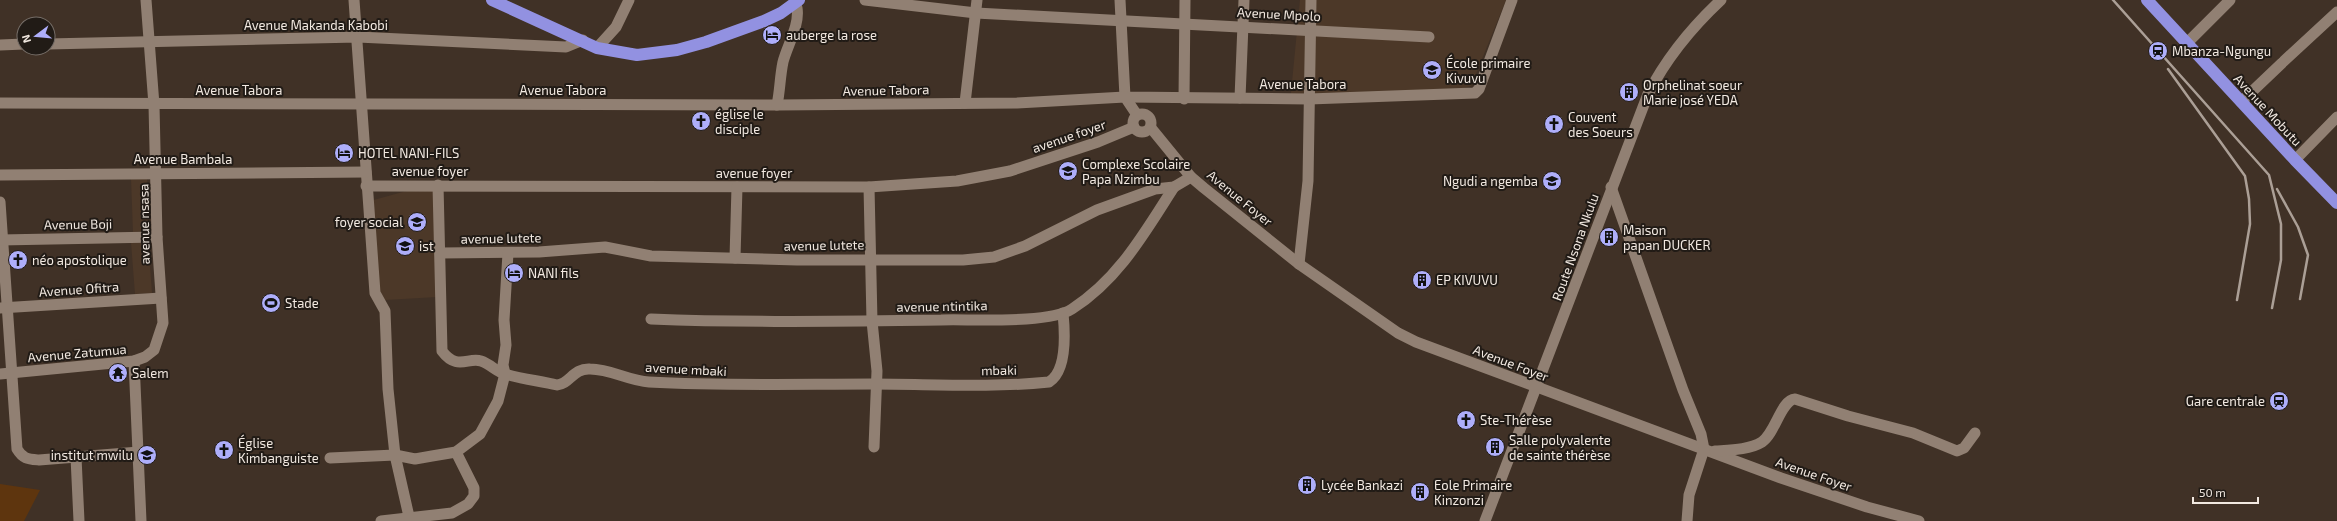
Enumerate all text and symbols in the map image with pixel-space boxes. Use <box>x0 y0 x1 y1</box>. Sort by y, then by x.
street label: Avenue Mpolo <box>1237 4 1321 24</box>
north arrow <box>16 16 56 56</box>
street label: Avenue Makanda Kabobi <box>244 17 388 33</box>
hotel icon: auberge la rose <box>761 24 783 46</box>
place label: auberge la rose <box>786 27 877 43</box>
text: N <box>19 33 33 45</box>
station icon: Mbanza-Ngungu <box>2147 40 2169 62</box>
place label: Mbanza-Ngungu <box>2172 43 2271 59</box>
place label: École primaire Kivuvu <box>1446 54 1530 86</box>
school or university icon: École primaire Kivuvu <box>1421 59 1443 81</box>
street label: Avenue Mobutu <box>2231 71 2305 149</box>
street label: Avenue Tabora <box>1260 76 1346 92</box>
place label: Orphelinat soeur Marie josé YEDA <box>1643 77 1742 108</box>
street label: Avenue Tabora <box>842 81 930 99</box>
building icon: Orphelinat soeur Marie josé YEDA <box>1618 81 1640 103</box>
street label: Avenue Tabora <box>196 82 282 98</box>
street label: Avenue Tabora <box>520 82 606 98</box>
place label: église le disciple <box>715 106 764 137</box>
place label: Couvent des Soeurs <box>1568 109 1633 140</box>
church icon: église le disciple <box>690 110 712 132</box>
church icon: Couvent des Soeurs <box>1543 113 1565 135</box>
street label: avenue foyer <box>1030 116 1108 156</box>
hotel icon: HOTEL NANI-FILS <box>333 142 355 164</box>
place label: HOTEL NANI-FILS <box>358 145 459 161</box>
street label: Avenue Bambala <box>134 151 232 167</box>
place label: Complexe Scolaire Papa Nzimbu <box>1082 156 1190 187</box>
school or university icon: Complexe Scolaire Papa Nzimbu <box>1057 160 1079 182</box>
street label: avenue foyer <box>392 163 468 179</box>
street label: avenue foyer <box>716 165 792 181</box>
street label: Avenue Foyer <box>1204 167 1276 229</box>
school or university icon: Ngudi a ngemba <box>1541 170 1563 192</box>
place label: Ngudi a ngemba <box>1443 173 1538 189</box>
street label: avenue nsasa <box>135 183 153 265</box>
street label: Route Nsona Nkulu <box>1548 191 1602 303</box>
school or university icon: foyer social <box>406 211 428 233</box>
place label: foyer social <box>335 214 403 230</box>
street label: Avenue Boji <box>44 215 112 233</box>
place label: Maison papan DUCKER <box>1623 222 1710 253</box>
building icon: Maison papan DUCKER <box>1598 226 1620 248</box>
street label: avenue lutete <box>460 229 542 247</box>
school or university icon: ist <box>394 235 416 257</box>
street label: avenue lutete <box>783 236 865 254</box>
place label: ist <box>419 238 434 254</box>
church icon: néo apostolique <box>7 249 29 271</box>
place label: néo apostolique <box>32 252 127 268</box>
hotel icon: NANI fils <box>503 262 525 284</box>
place label: NANI fils <box>528 265 579 281</box>
building icon: EP KIVUVU <box>1411 269 1433 291</box>
place label: EP KIVUVU <box>1436 272 1498 288</box>
street label: Avenue Ofitra <box>38 278 120 300</box>
sports icon: Stade <box>260 292 282 314</box>
place label: Stade <box>285 295 319 311</box>
street label: avenue ntintika <box>896 297 988 315</box>
street label: Avenue Zatumua <box>27 341 127 365</box>
street label: Avenue Foyer <box>1471 341 1551 385</box>
street label: avenue mbaki <box>645 359 727 379</box>
temple icon: Salem <box>107 362 129 384</box>
street label: mbaki <box>981 362 1017 378</box>
place label: Salem <box>132 365 169 381</box>
station icon: Gare centrale <box>2268 390 2290 412</box>
place label: Gare centrale <box>2186 393 2265 409</box>
church icon: Ste-Thérèse <box>1455 409 1477 431</box>
place label: Ste-Thérèse <box>1480 412 1552 428</box>
place label: Salle polyvalente de sainte thérèse <box>1509 432 1611 463</box>
place label: Église Kimbanguiste <box>238 434 319 466</box>
building icon: Salle polyvalente de sainte thérèse <box>1484 436 1506 458</box>
church icon: Église Kimbanguiste <box>213 439 235 461</box>
school or university icon: institut mwilu <box>136 444 158 466</box>
place label: institut mwilu <box>51 447 133 463</box>
street label: Avenue Foyer <box>1774 453 1854 495</box>
building icon: Lycée Bankazi <box>1296 474 1318 496</box>
place label: Lycée Bankazi <box>1321 477 1403 493</box>
place label: Eole Primaire Kinzonzi <box>1434 477 1512 508</box>
scale bar <box>2193 479 2258 505</box>
building icon: Eole Primaire Kinzonzi <box>1409 481 1431 503</box>
text: 50 m <box>2199 485 2226 499</box>

